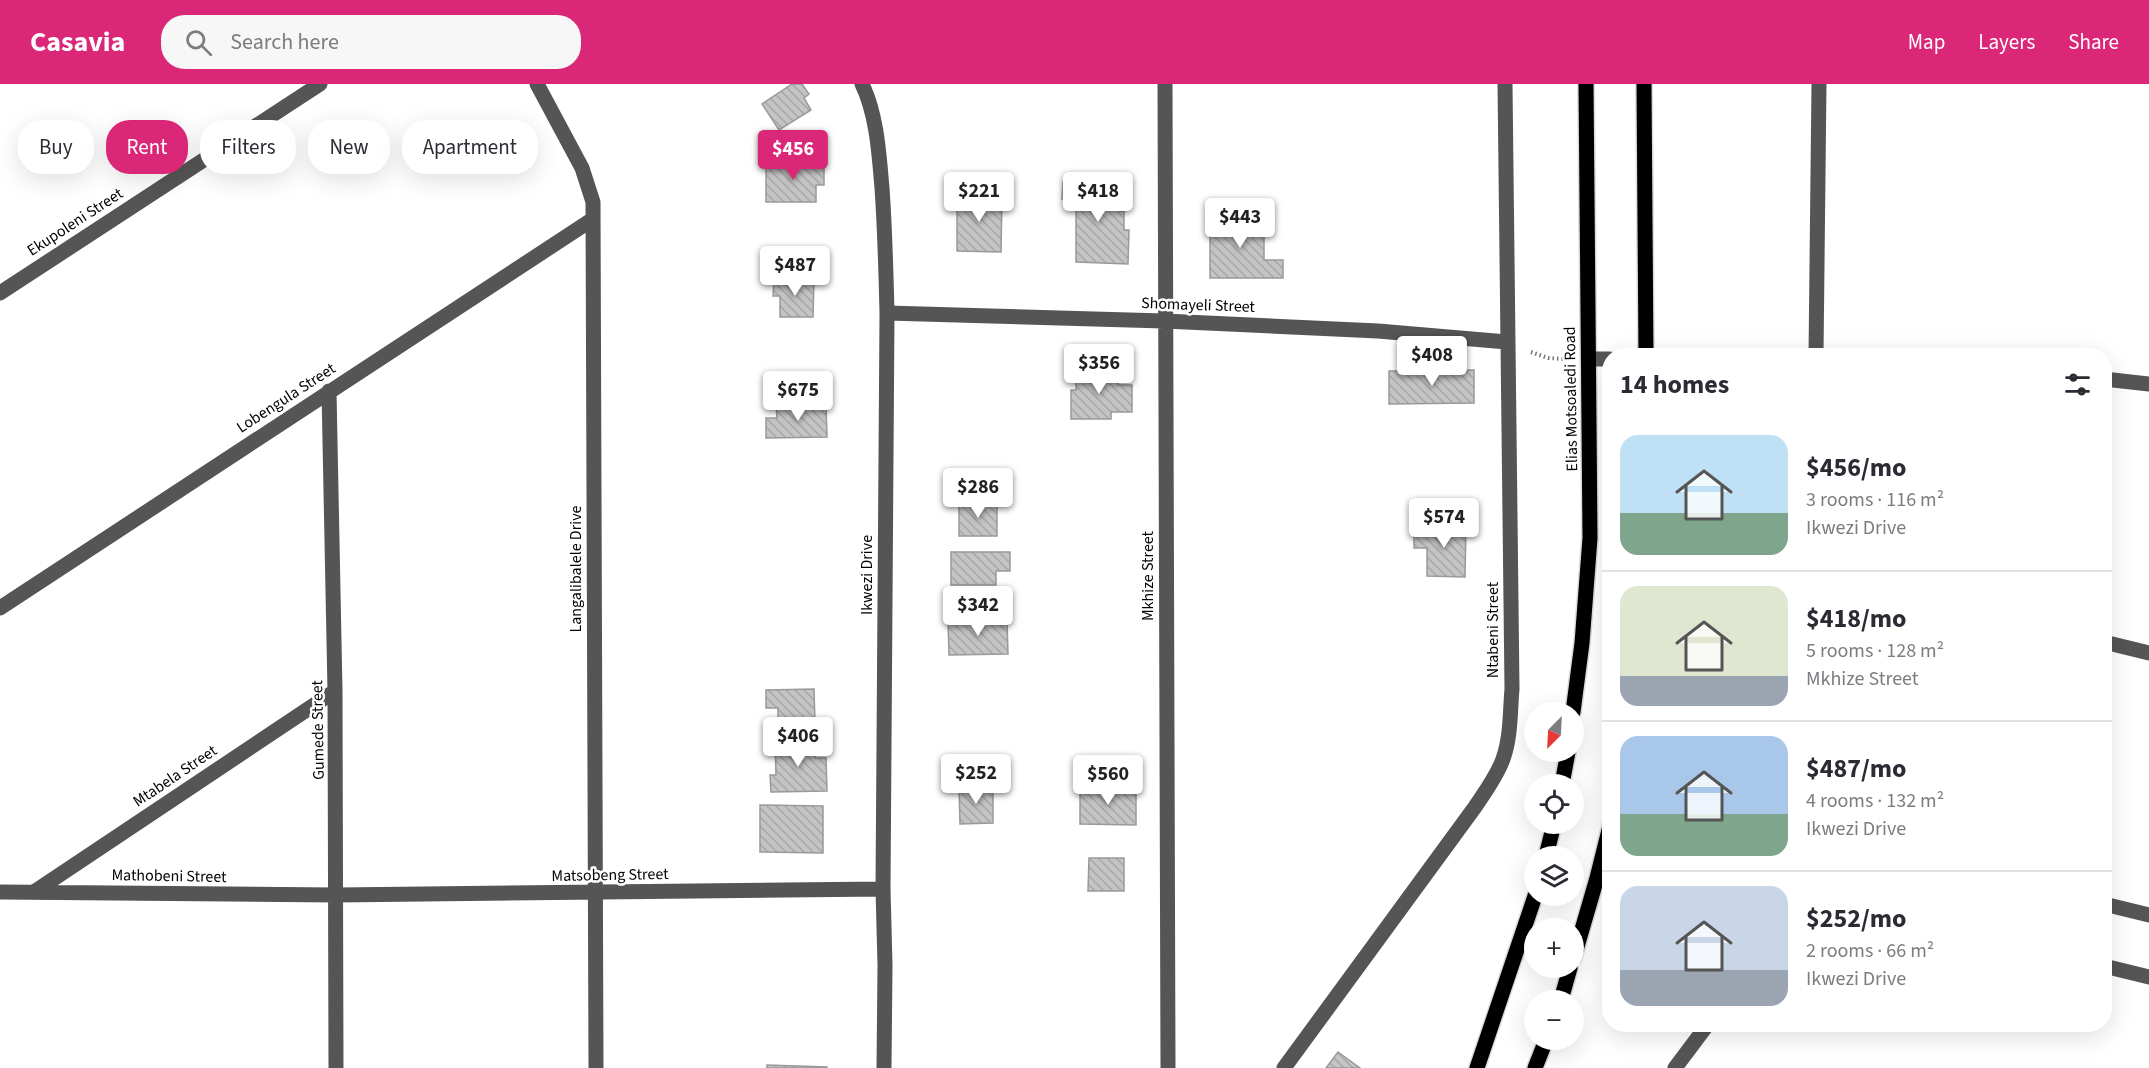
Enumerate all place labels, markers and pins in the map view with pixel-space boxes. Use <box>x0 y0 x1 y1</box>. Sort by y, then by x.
pin: $456 <box>757 130 829 181</box>
pin: $221 <box>943 172 1015 223</box>
pin: $418 <box>1062 172 1134 223</box>
pin: $443 <box>1204 198 1276 249</box>
pin: $487 <box>759 246 831 297</box>
pin: $408 <box>1396 336 1468 387</box>
pin: $356 <box>1063 344 1135 395</box>
pin: $675 <box>762 371 834 422</box>
pin: $286 <box>942 468 1014 519</box>
pin: $574 <box>1408 498 1480 549</box>
pin: $342 <box>942 586 1014 637</box>
pin: $406 <box>762 717 834 768</box>
pin: $252 <box>940 754 1012 805</box>
pin: $560 <box>1072 755 1144 806</box>

